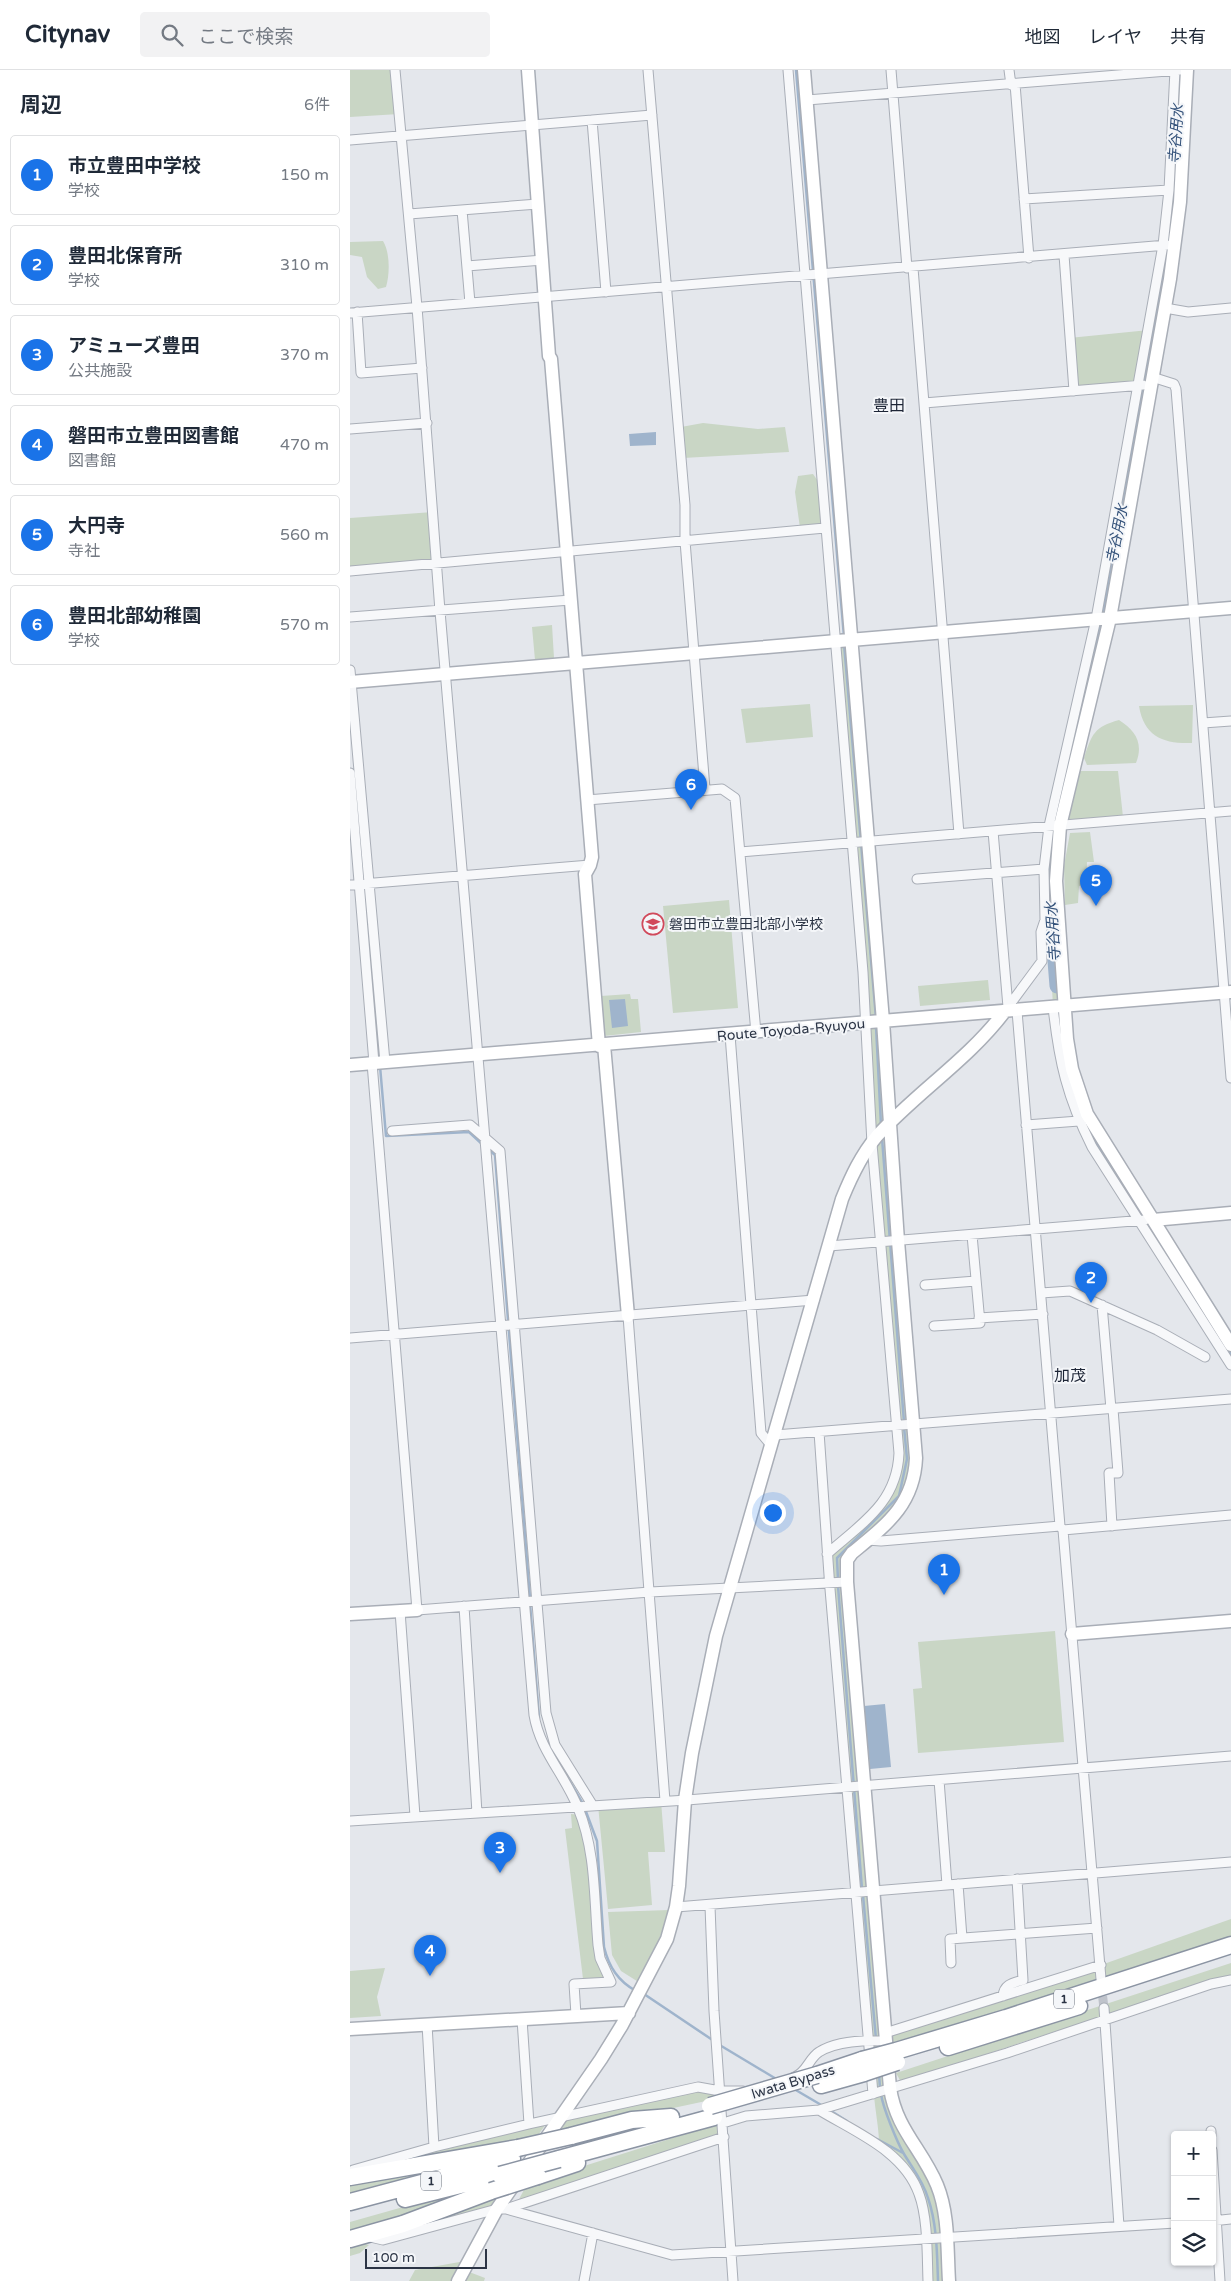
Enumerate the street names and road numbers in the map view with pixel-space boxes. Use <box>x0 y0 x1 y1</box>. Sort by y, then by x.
street label: Route Toyoda-Ryuyou <box>716 1015 866 1045</box>
road number: 1 <box>1054 1990 1074 2008</box>
street label: Iwata Bypass <box>749 2061 837 2103</box>
road number: 1 <box>421 2172 441 2190</box>

